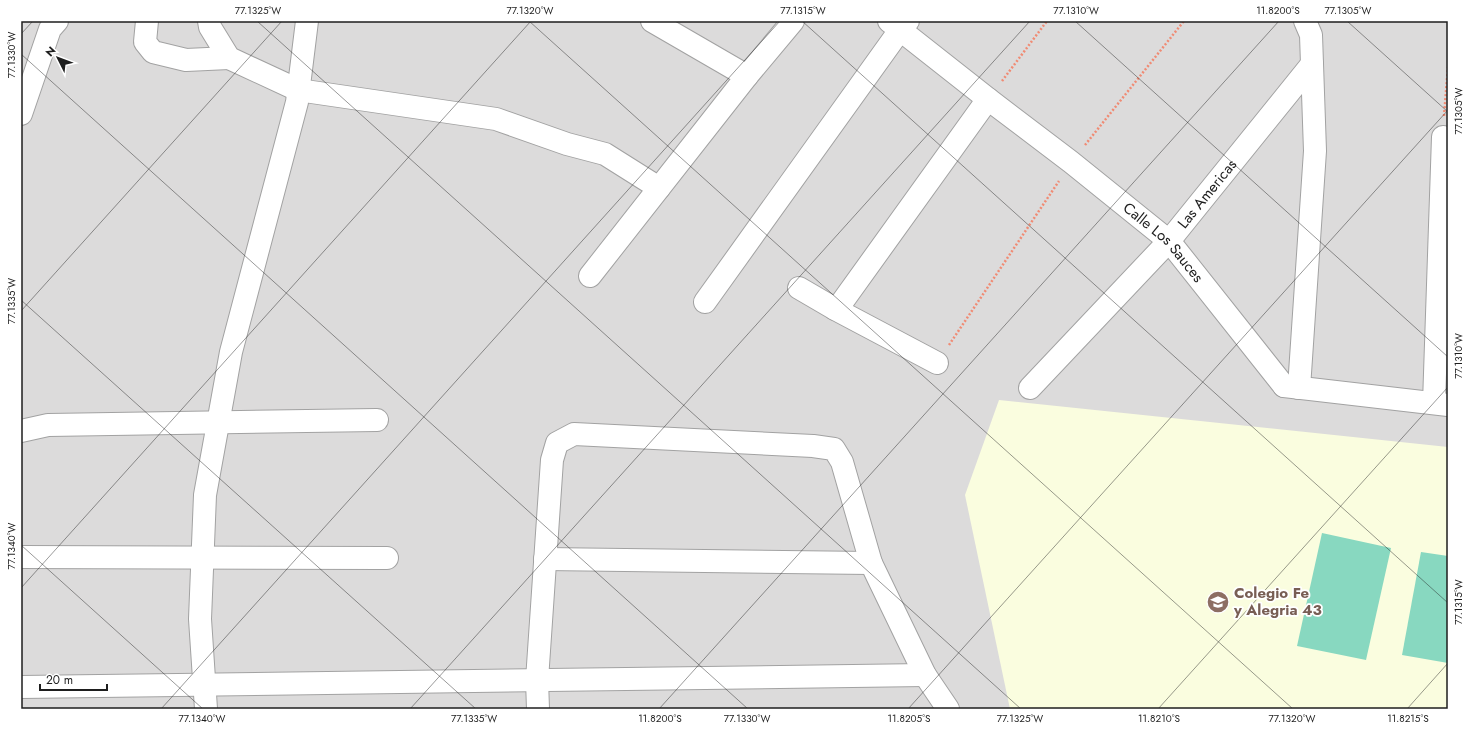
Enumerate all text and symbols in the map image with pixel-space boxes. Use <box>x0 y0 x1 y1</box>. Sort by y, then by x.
text: 77.1325°W <box>235 3 281 18</box>
text: 77.1320°W <box>507 3 554 18</box>
text: 77.1315°W <box>780 3 826 18</box>
text: 77.1310°W <box>1053 3 1099 18</box>
text: 11.8200°S <box>1256 3 1300 18</box>
text: 77.1305°W <box>1325 3 1371 18</box>
text: 77.1330°W <box>4 32 19 78</box>
north arrow <box>38 38 78 78</box>
text: N <box>42 43 59 60</box>
text: 77.1305°W <box>1451 88 1466 134</box>
street label: Las Americas <box>1172 154 1242 233</box>
street label: Calle Los Sauces <box>1118 197 1209 287</box>
text: 77.1335°W <box>4 278 19 324</box>
text: 77.1310°W <box>1451 333 1466 379</box>
text: 77.1340°W <box>4 522 19 569</box>
text: 77.1315°W <box>1451 579 1466 625</box>
place label: Colegio Fe y Alegria 43 <box>1233 582 1322 621</box>
school or university icon: Colegio Fe y Alegria 43 <box>1205 589 1231 615</box>
scale bar <box>40 666 107 692</box>
text: 20 m <box>46 671 73 689</box>
text: 77.1340°W <box>179 711 226 726</box>
text: 77.1335°W <box>451 711 497 726</box>
text: 11.8200°S <box>638 711 682 726</box>
text: 77.1330°W <box>724 711 770 726</box>
text: 11.8205°S <box>887 711 931 726</box>
text: 77.1325°W <box>997 711 1043 726</box>
text: 11.8210°S <box>1138 711 1180 726</box>
text: 77.1320°W <box>1269 711 1316 726</box>
text: 11.8215°S <box>1387 711 1429 726</box>

